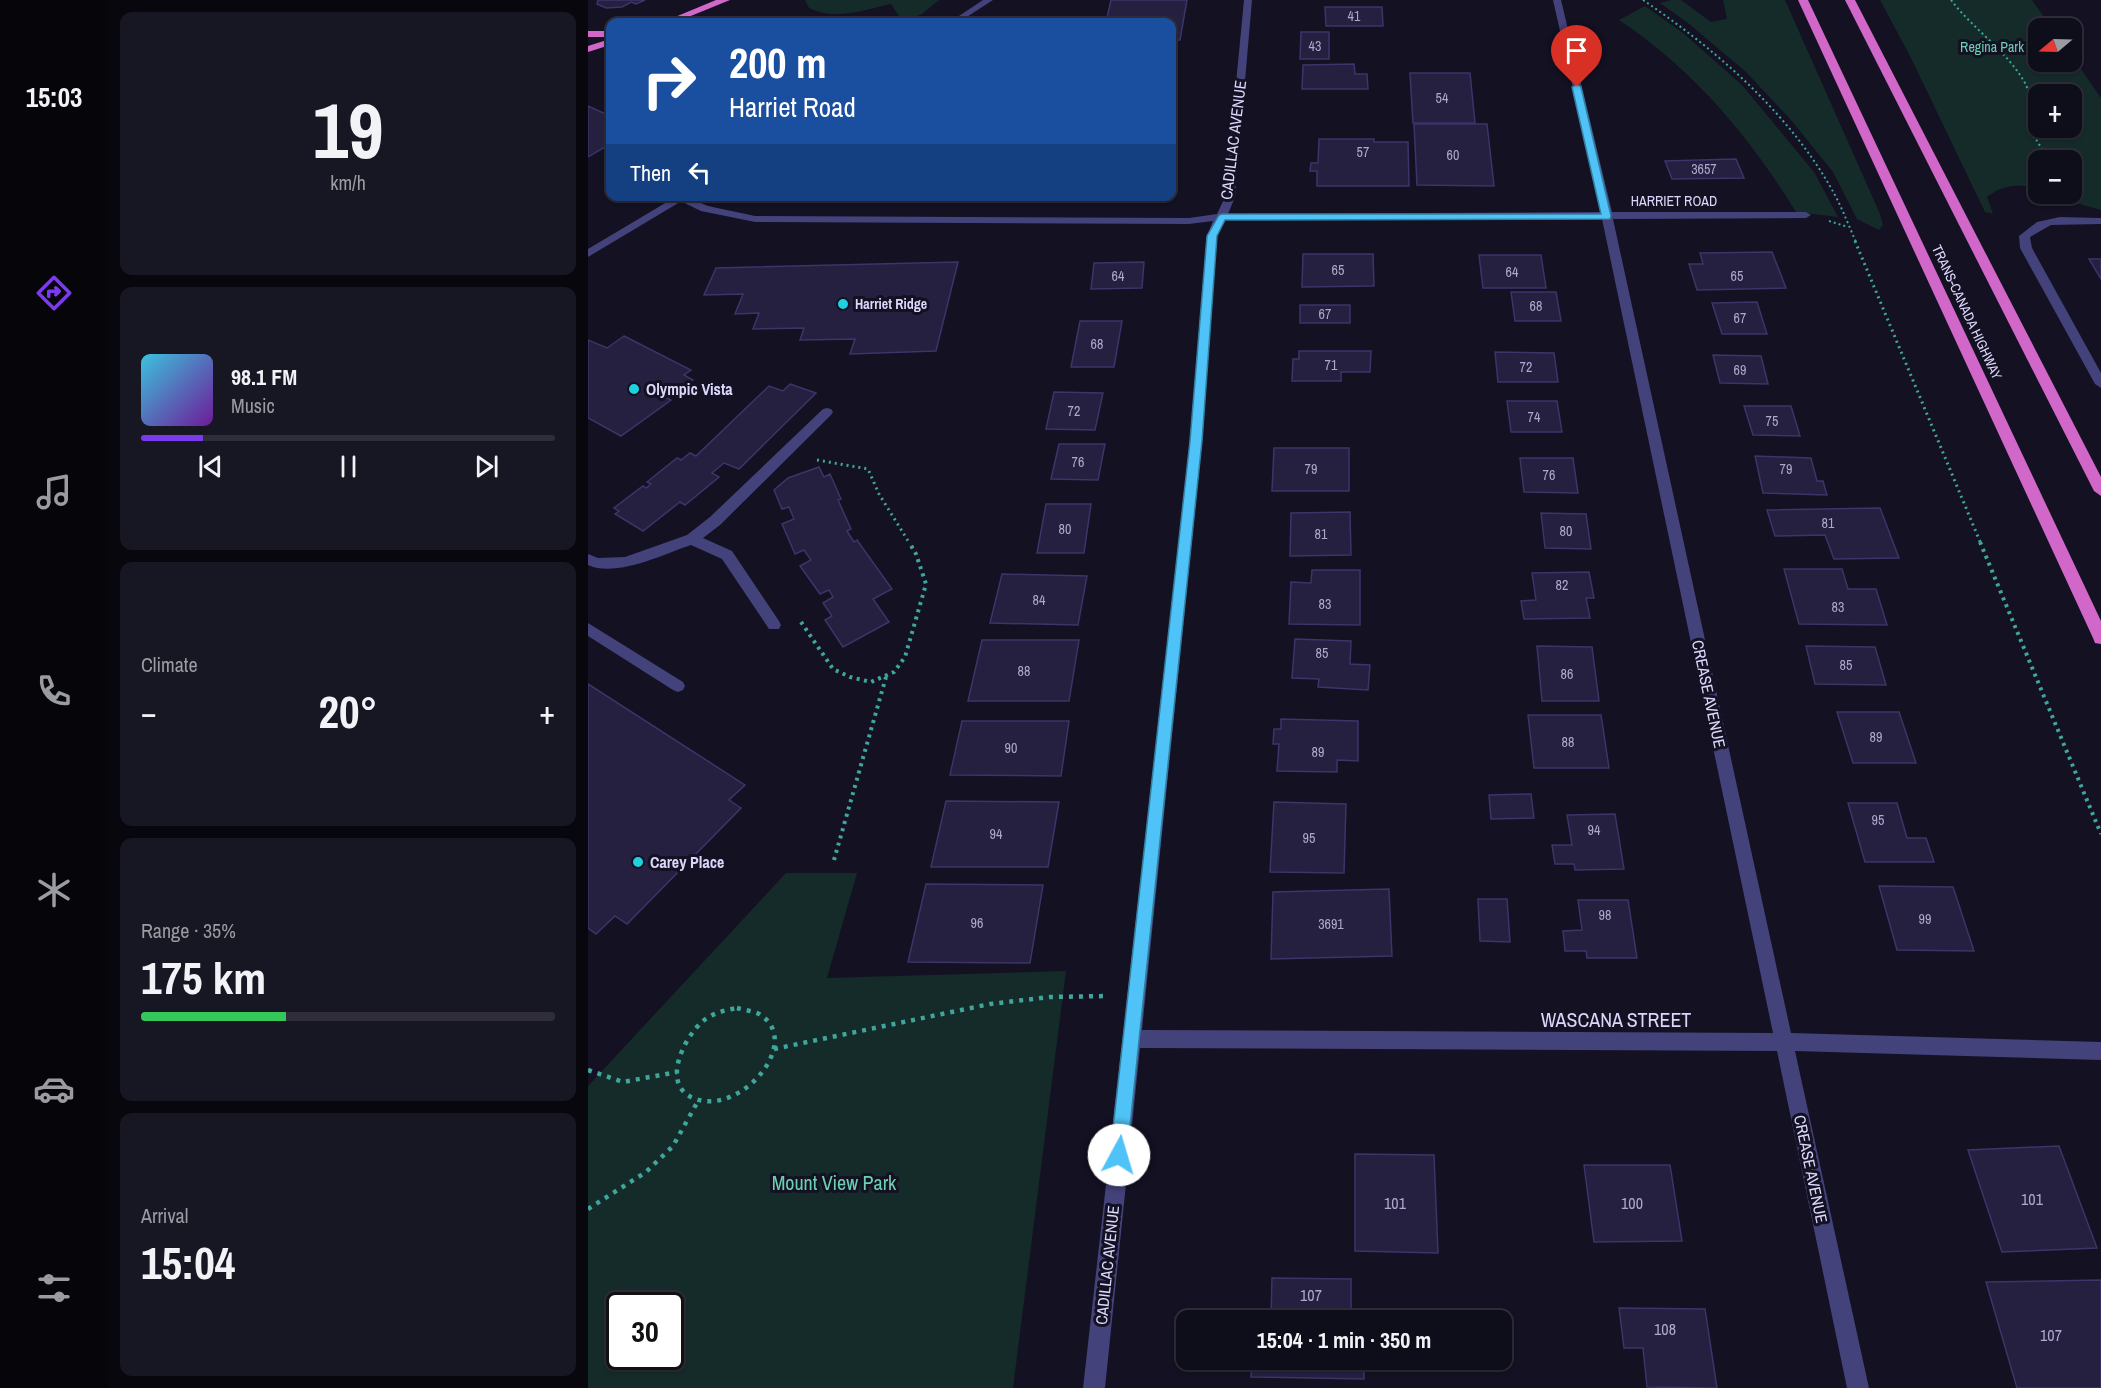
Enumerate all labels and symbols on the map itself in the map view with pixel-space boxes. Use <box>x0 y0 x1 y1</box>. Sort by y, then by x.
house number: 41 <box>1348 7 1361 25</box>
north arrow <box>2028 18 2082 72</box>
pin <box>1551 25 1602 87</box>
house number: 43 <box>1309 37 1321 55</box>
park label: Regina Park <box>1960 38 2024 56</box>
street label: CADILLAC AVENUE <box>1215 79 1251 201</box>
house number: 54 <box>1436 89 1449 107</box>
house number: 57 <box>1357 143 1369 161</box>
house number: 60 <box>1447 146 1459 164</box>
house number: 3657 <box>1691 160 1717 178</box>
street label: HARRIET ROAD <box>1631 192 1717 210</box>
street label: TRANS-CANADA HIGHWAY <box>1928 242 2006 383</box>
house number: 65 <box>1332 261 1344 279</box>
house number: 64 <box>1506 263 1519 281</box>
house number: 64 <box>1112 267 1125 285</box>
house number: 65 <box>1731 267 1743 285</box>
place label: Harriet Ridge <box>855 295 927 313</box>
marker: Harriet Ridge <box>836 297 850 311</box>
house number: 68 <box>1530 297 1542 315</box>
house number: 67 <box>1319 305 1331 323</box>
house number: 67 <box>1734 309 1746 327</box>
house number: 68 <box>1091 335 1103 353</box>
house number: 71 <box>1325 356 1338 374</box>
house number: 72 <box>1520 358 1532 376</box>
house number: 69 <box>1734 361 1746 379</box>
place label: Olympic Vista <box>646 378 733 400</box>
marker: Olympic Vista <box>627 382 641 396</box>
house number: 72 <box>1068 402 1080 420</box>
house number: 74 <box>1528 408 1541 426</box>
house number: 75 <box>1766 412 1778 430</box>
house number: 76 <box>1072 453 1084 471</box>
house number: 79 <box>1305 460 1317 478</box>
house number: 79 <box>1780 460 1792 478</box>
house number: 76 <box>1543 466 1555 484</box>
house number: 81 <box>1822 514 1835 532</box>
house number: 80 <box>1059 520 1071 538</box>
house number: 80 <box>1560 522 1572 540</box>
house number: 81 <box>1315 525 1328 543</box>
house number: 82 <box>1556 576 1568 594</box>
house number: 84 <box>1033 591 1046 609</box>
house number: 83 <box>1319 595 1331 613</box>
house number: 83 <box>1832 598 1844 616</box>
street label: CREASE AVENUE <box>1687 638 1731 750</box>
house number: 85 <box>1316 644 1328 662</box>
house number: 85 <box>1840 656 1852 674</box>
house number: 88 <box>1018 662 1030 680</box>
house number: 86 <box>1561 665 1573 683</box>
house number: 89 <box>1870 728 1882 746</box>
house number: 88 <box>1562 733 1574 751</box>
house number: 90 <box>1005 739 1017 757</box>
house number: 89 <box>1312 743 1324 761</box>
house number: 95 <box>1872 811 1884 829</box>
house number: 94 <box>1588 821 1601 839</box>
house number: 94 <box>990 825 1003 843</box>
house number: 95 <box>1303 829 1315 847</box>
place label: Carey Place <box>650 851 724 873</box>
marker: Carey Place <box>631 855 645 869</box>
house number: 98 <box>1599 906 1611 924</box>
house number: 99 <box>1919 910 1931 928</box>
house number: 96 <box>971 914 983 932</box>
house number: 3691 <box>1318 915 1344 933</box>
street label: WASCANA STREET <box>1541 1006 1691 1033</box>
street label: CREASE AVENUE <box>1789 1113 1833 1225</box>
position arrow <box>1087 1123 1151 1187</box>
park label: Mount View Park <box>772 1169 897 1196</box>
house number: 101 <box>2021 1188 2044 1210</box>
house number: 101 <box>1384 1192 1407 1214</box>
house number: 100 <box>1621 1192 1643 1214</box>
street label: CADILLAC AVENUE <box>1090 1204 1124 1326</box>
house number: 107 <box>1300 1284 1322 1306</box>
speed limit sign: 30 <box>606 1292 684 1370</box>
house number: 108 <box>1654 1318 1676 1340</box>
house number: 107 <box>2040 1324 2062 1346</box>

